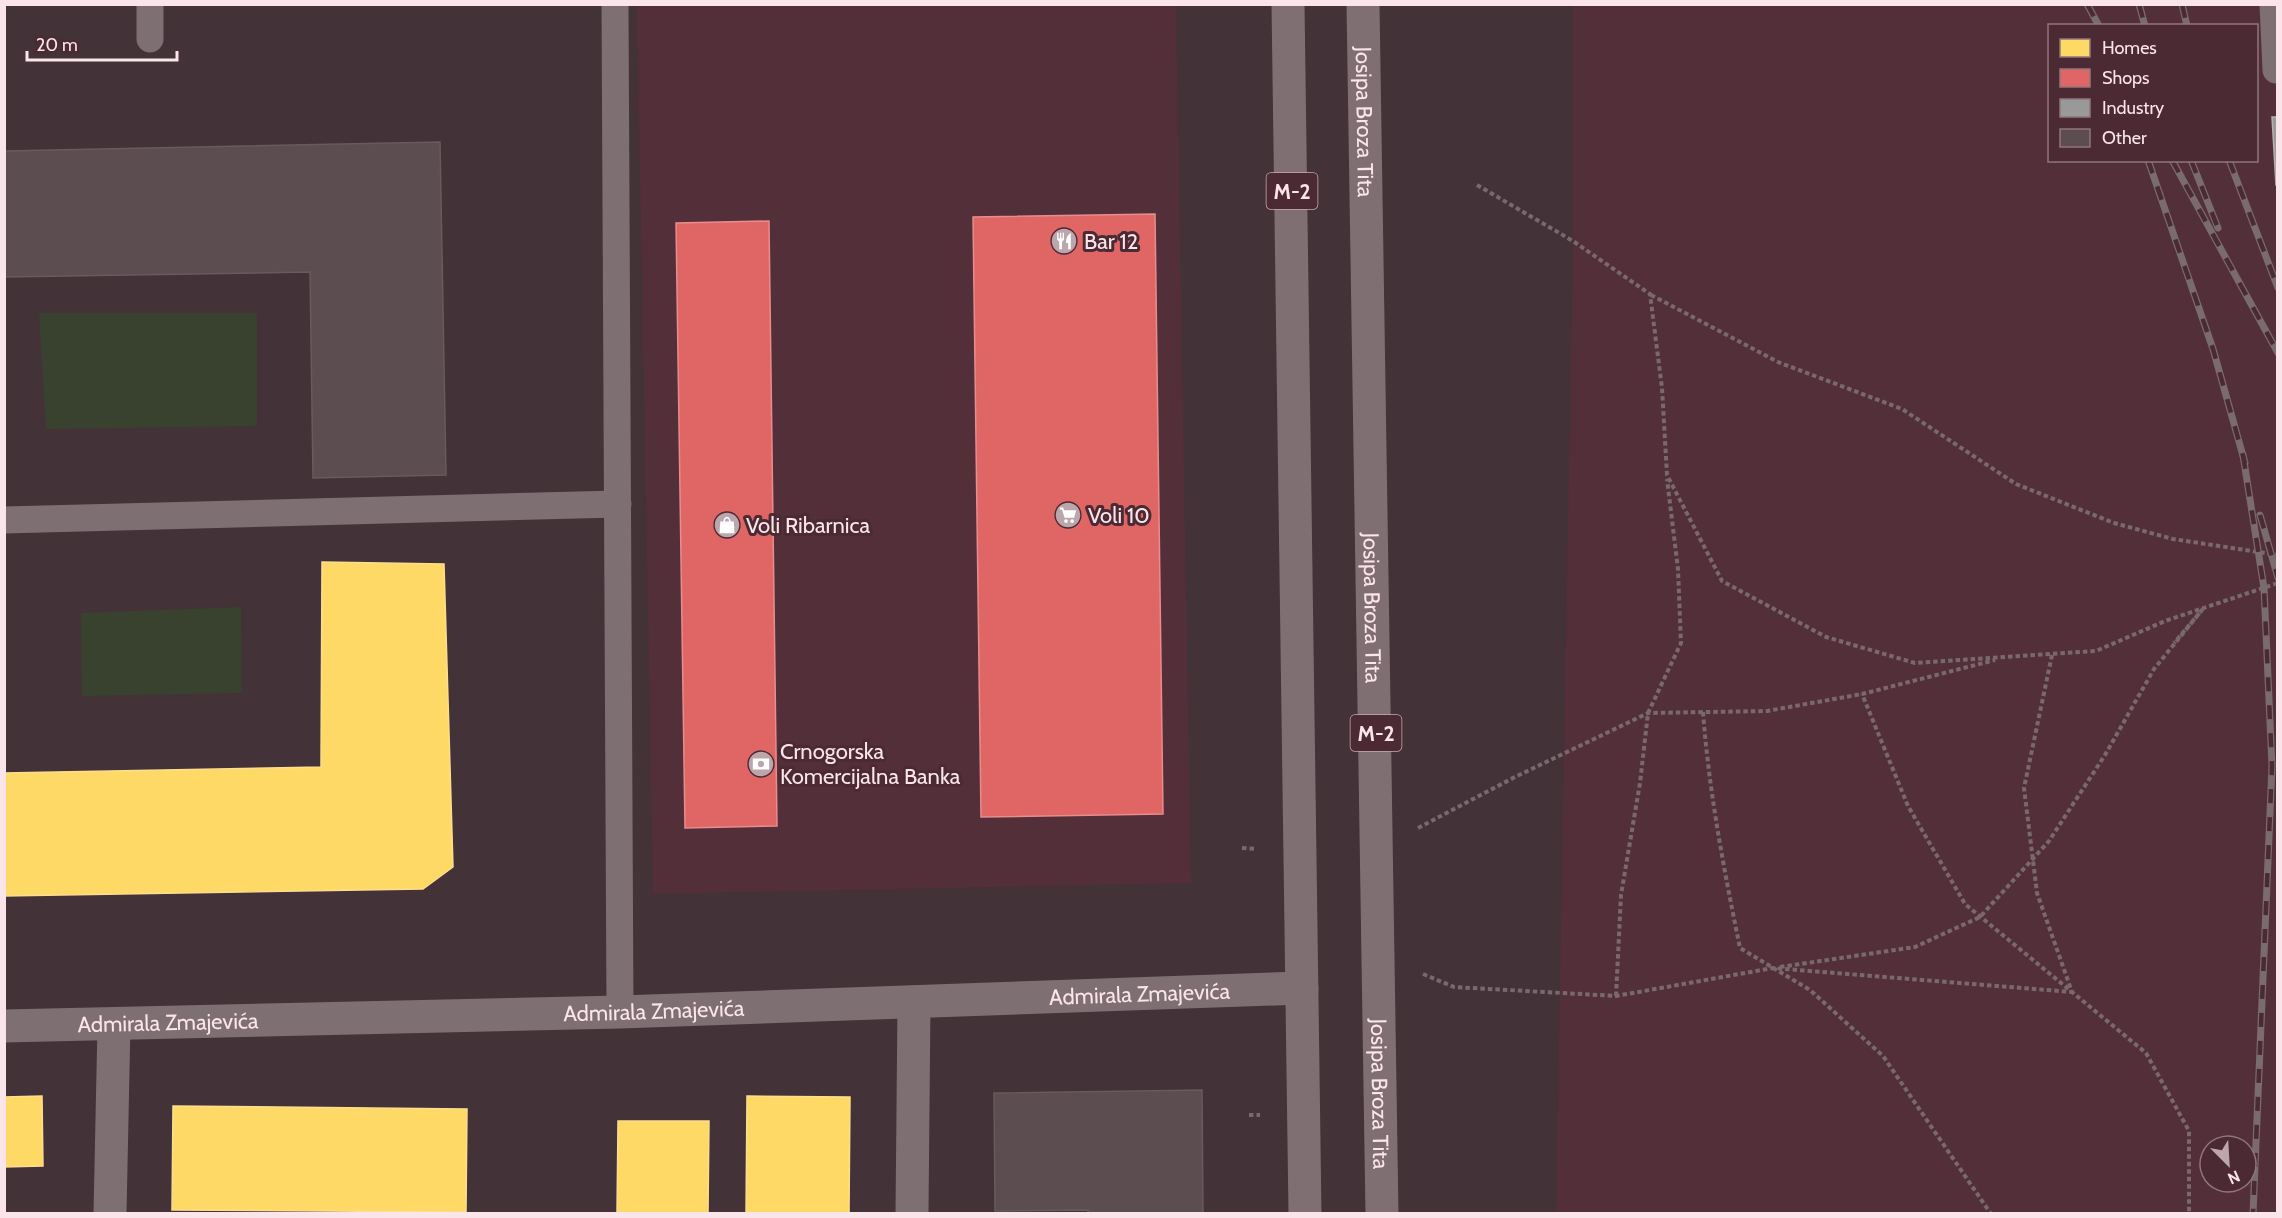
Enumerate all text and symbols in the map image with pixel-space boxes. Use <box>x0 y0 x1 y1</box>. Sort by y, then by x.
scale bar <box>27 24 177 62</box>
legend <box>2048 24 2258 162</box>
text: 20 m <box>36 34 78 56</box>
text: Homes <box>2102 37 2157 59</box>
street label: Josipa Broza Tita <box>1350 45 1380 198</box>
text: Shops <box>2102 67 2150 89</box>
text: Industry <box>2102 97 2164 119</box>
text: Other <box>2102 127 2147 149</box>
road number: M-2 <box>1266 173 1318 209</box>
restaurant icon: Bar 12 <box>1049 226 1079 256</box>
place label: Bar 12 <box>1084 228 1138 255</box>
supermarket icon: Voli 10 <box>1053 500 1083 530</box>
place label: Voli 10 <box>1088 502 1150 529</box>
shop icon: Voli Ribarnica <box>712 510 742 540</box>
place label: Voli Ribarnica <box>746 512 870 539</box>
street label: Josipa Broza Tita <box>1358 531 1387 684</box>
road number: M-2 <box>1350 715 1402 751</box>
place label: Crnogorska Komercijalna Banka <box>780 738 961 790</box>
bank icon: Crnogorska Komercijalna Banka <box>746 749 776 779</box>
street label: Admirala Zmajevića <box>1049 977 1231 1010</box>
street label: Admirala Zmajevića <box>563 994 745 1027</box>
street label: Admirala Zmajevića <box>77 1007 259 1038</box>
street label: Josipa Broza Tita <box>1365 1017 1395 1170</box>
north arrow <box>2198 1134 2258 1194</box>
text: N <box>2225 1166 2243 1188</box>

